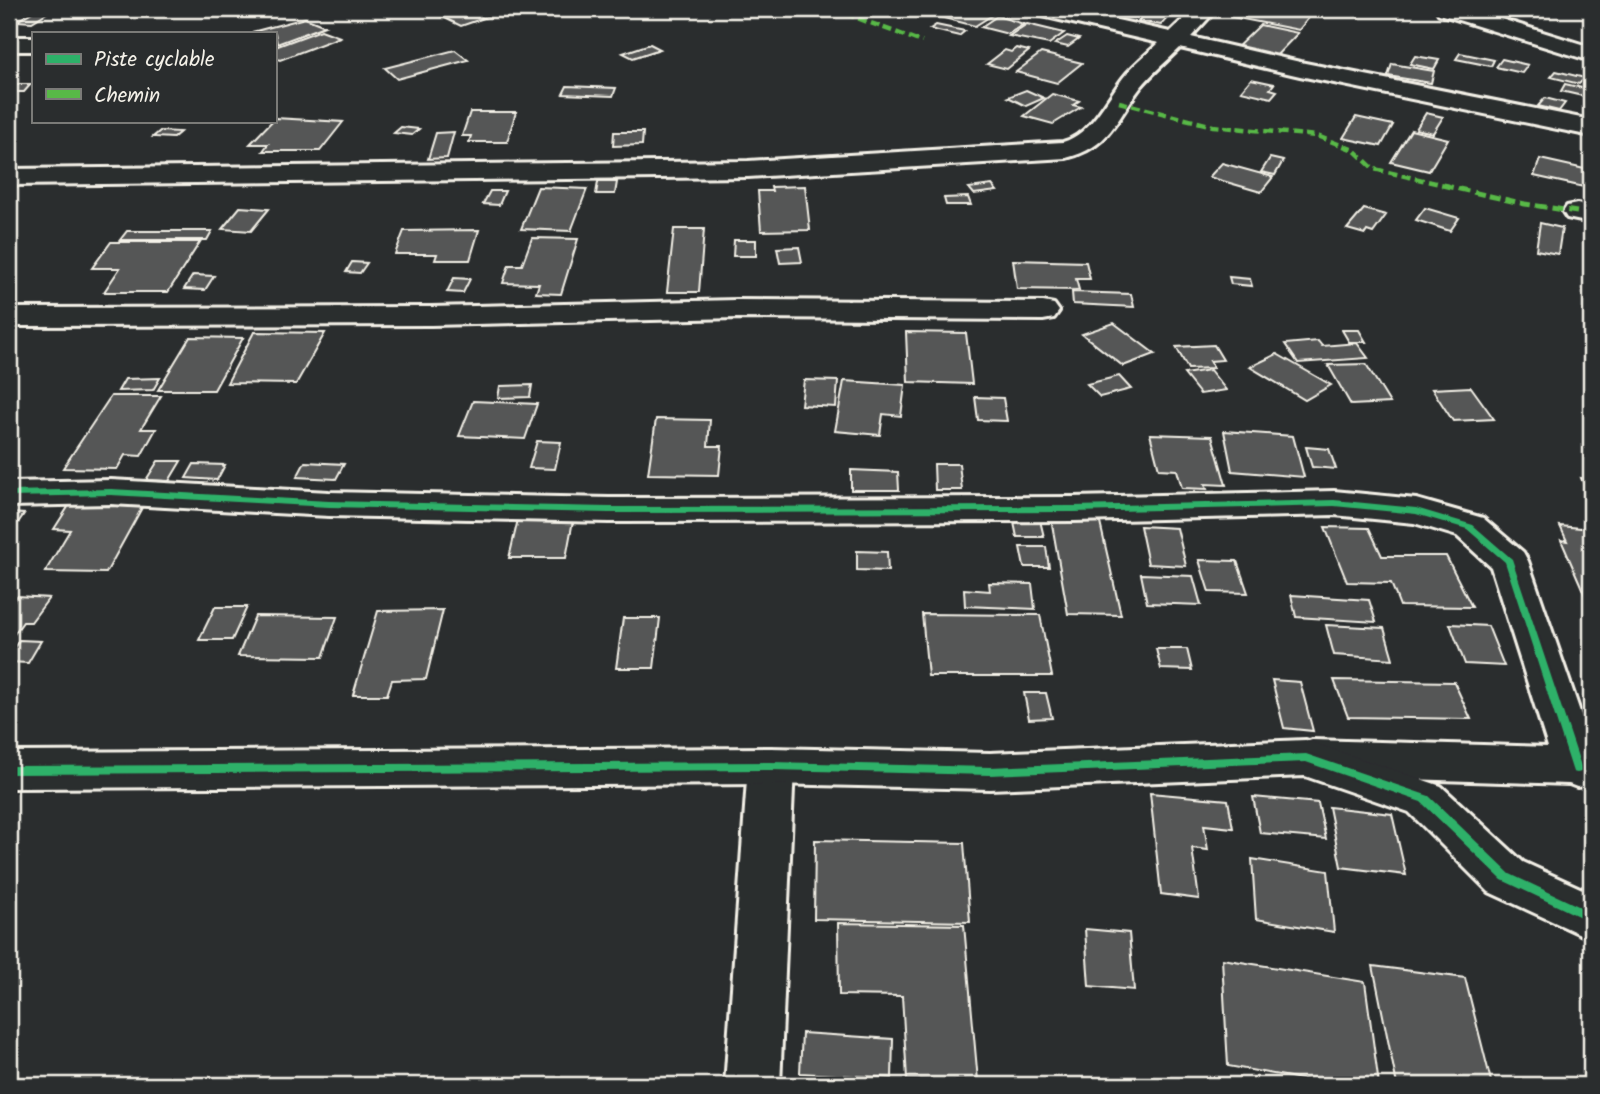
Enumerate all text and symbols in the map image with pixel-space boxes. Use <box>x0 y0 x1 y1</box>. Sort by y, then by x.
legend <box>32 32 276 122</box>
text: Piste cyclable <box>94 44 215 77</box>
text: Chemin <box>94 80 160 113</box>

